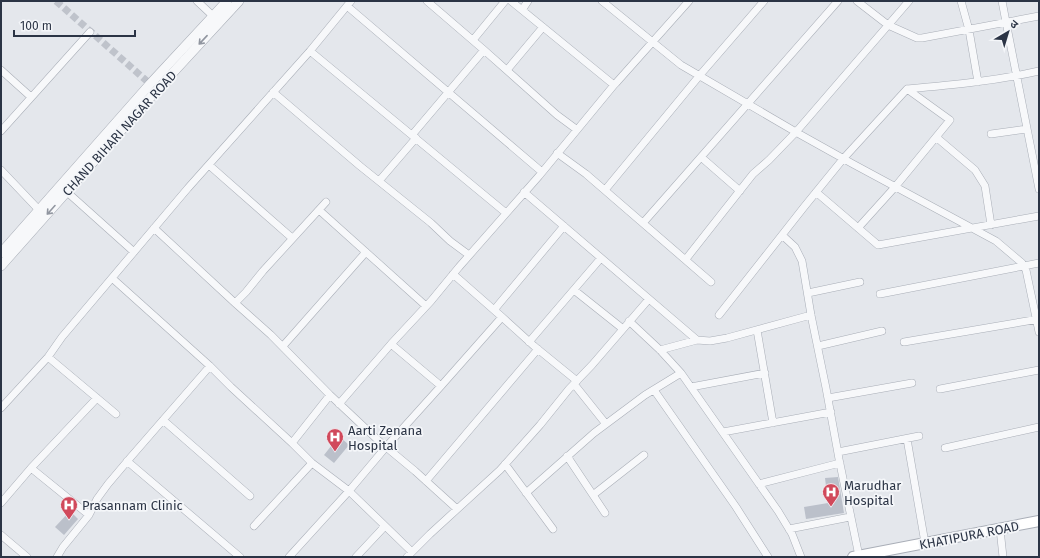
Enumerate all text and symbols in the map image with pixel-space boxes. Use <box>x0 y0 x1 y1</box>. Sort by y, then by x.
scale bar <box>14 12 135 38</box>
north arrow <box>988 12 1028 52</box>
text: उ <box>1007 17 1021 32</box>
text: 100 m <box>20 19 52 33</box>
one-way arrow <box>198 35 208 45</box>
street label: CHAND BIHARI NAGAR ROAD <box>59 68 179 199</box>
one-way arrow <box>46 205 56 215</box>
place label: Aarti Zenana Hospital <box>348 423 422 453</box>
hospital icon: Aarti Zenana Hospital <box>325 427 345 452</box>
place label: Marudhar Hospital <box>844 478 901 508</box>
hospital icon: Marudhar Hospital <box>821 482 841 507</box>
hospital icon: Prasannam Clinic <box>59 495 79 520</box>
place label: Prasannam Clinic <box>82 498 183 513</box>
street label: KHATIPURA ROAD <box>918 518 1020 553</box>

